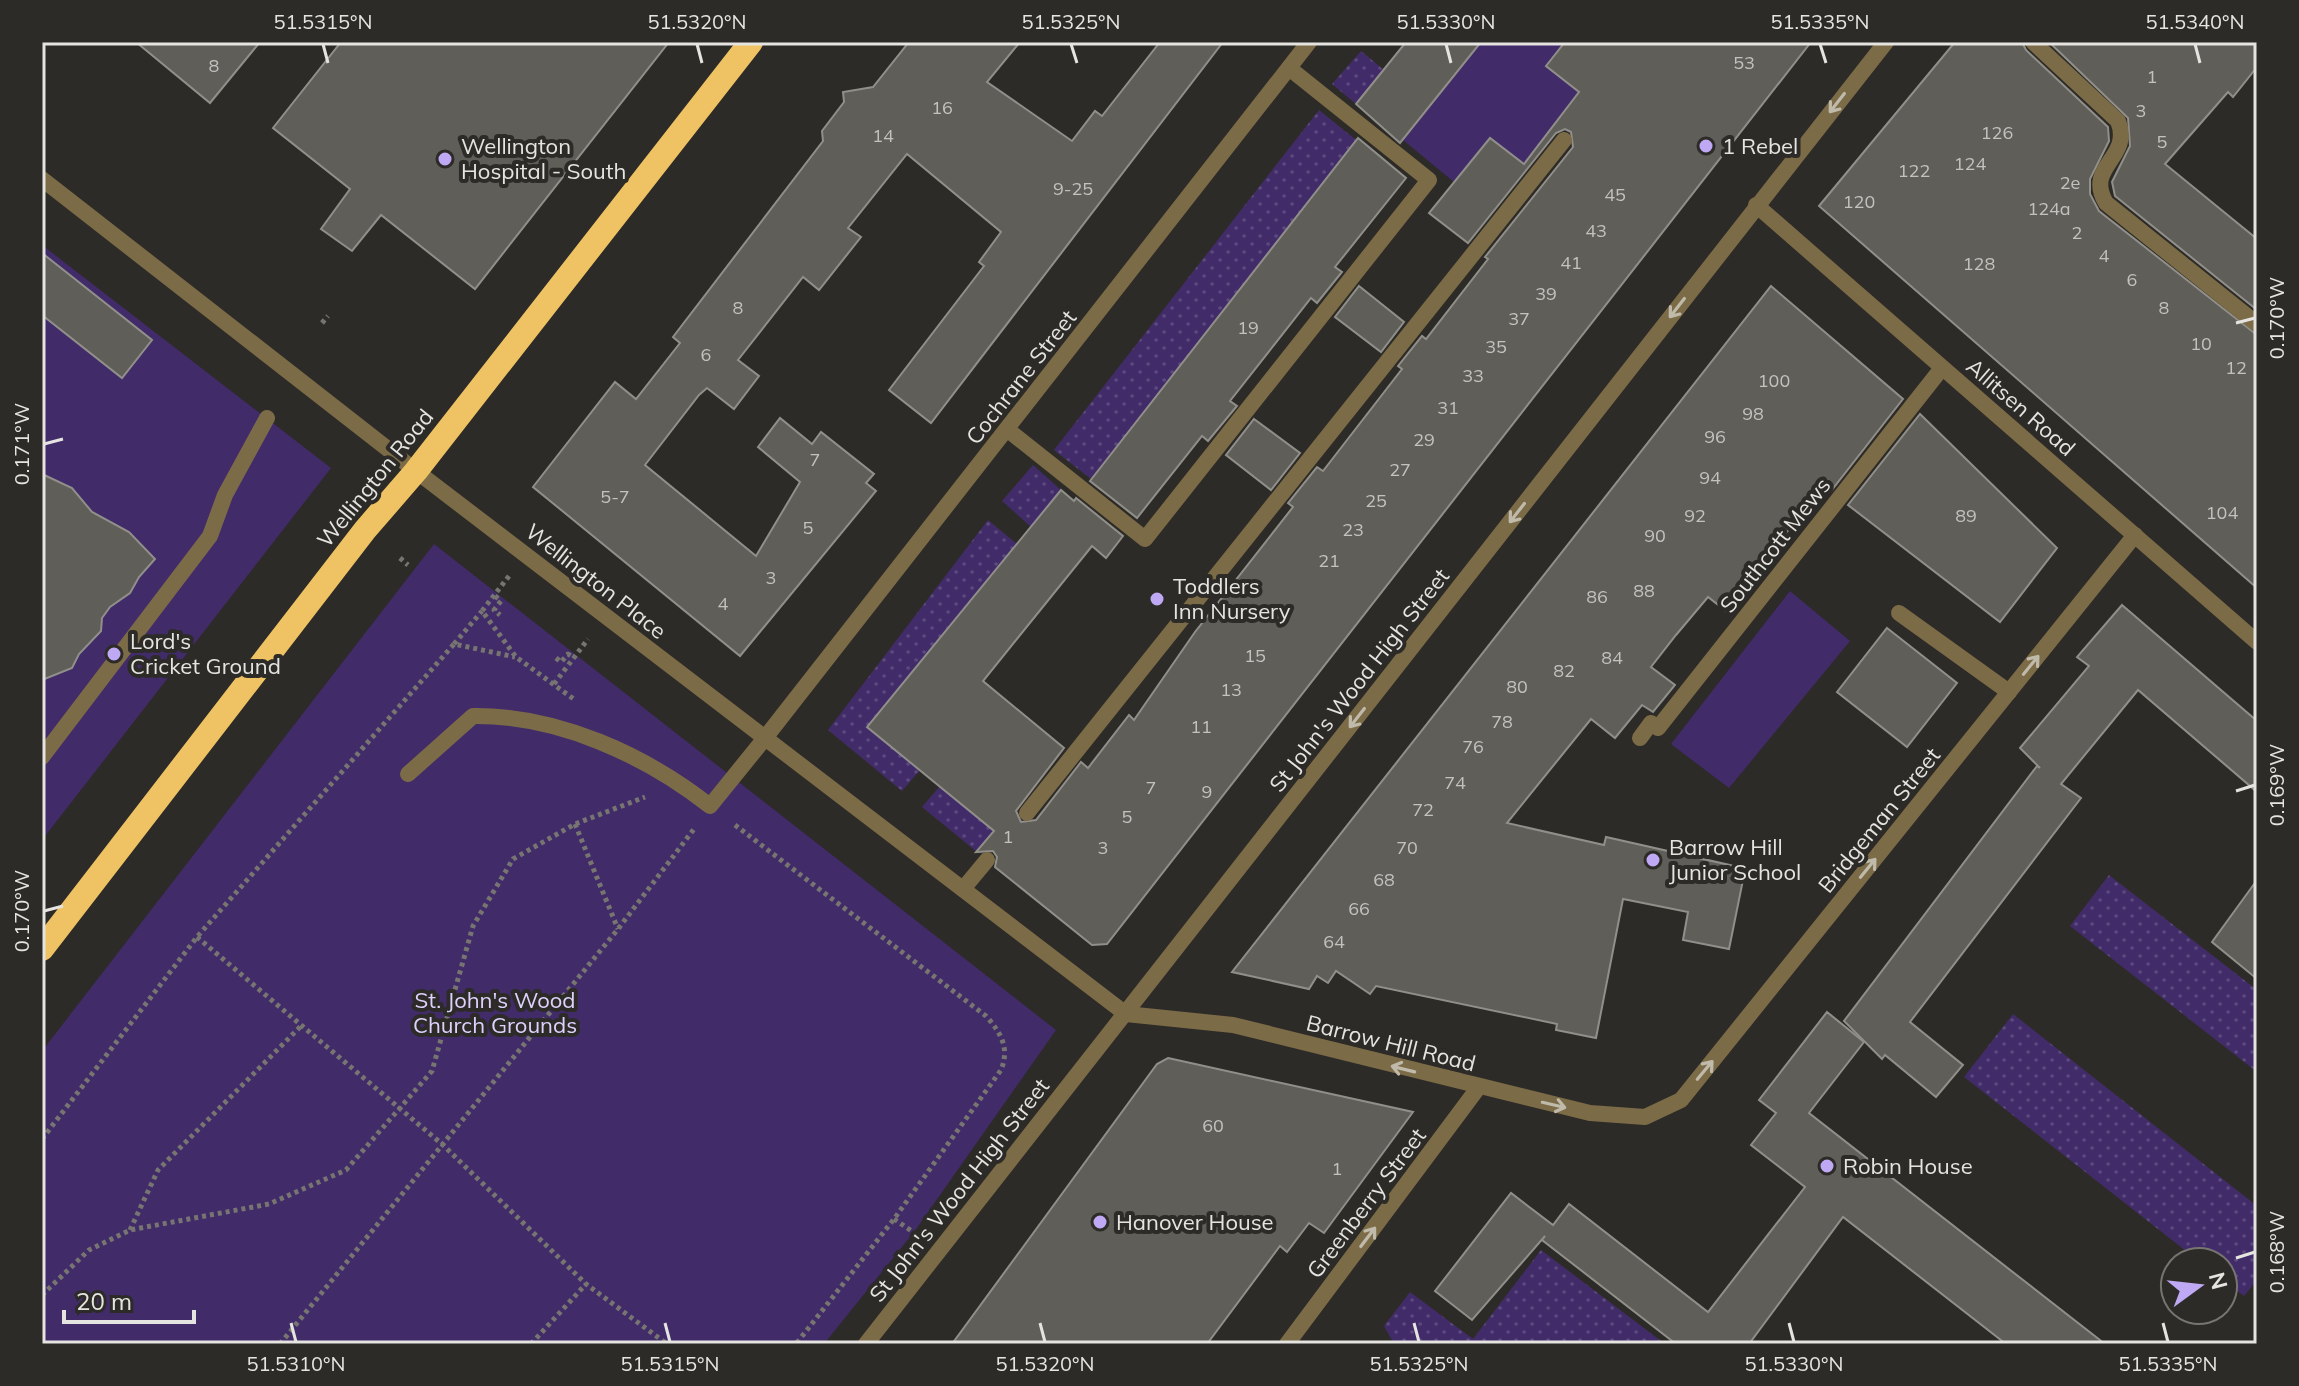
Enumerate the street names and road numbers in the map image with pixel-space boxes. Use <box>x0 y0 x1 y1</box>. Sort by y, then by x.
street label: Cochrane Street <box>960 304 1082 450</box>
street label: Allitsen Road <box>1961 352 2081 462</box>
street label: Wellington Road <box>311 403 439 553</box>
street label: Southcott Mews <box>1713 472 1837 618</box>
street label: Wellington Place <box>520 517 672 645</box>
street label: St John's Wood High Street <box>1263 562 1455 797</box>
street label: Bridgeman Street <box>1812 742 1946 898</box>
street label: Barrow Hill Road <box>1303 1008 1479 1078</box>
street label: St John's Wood High Street <box>863 1072 1055 1307</box>
street label: Greenberry Street <box>1300 1122 1432 1284</box>

